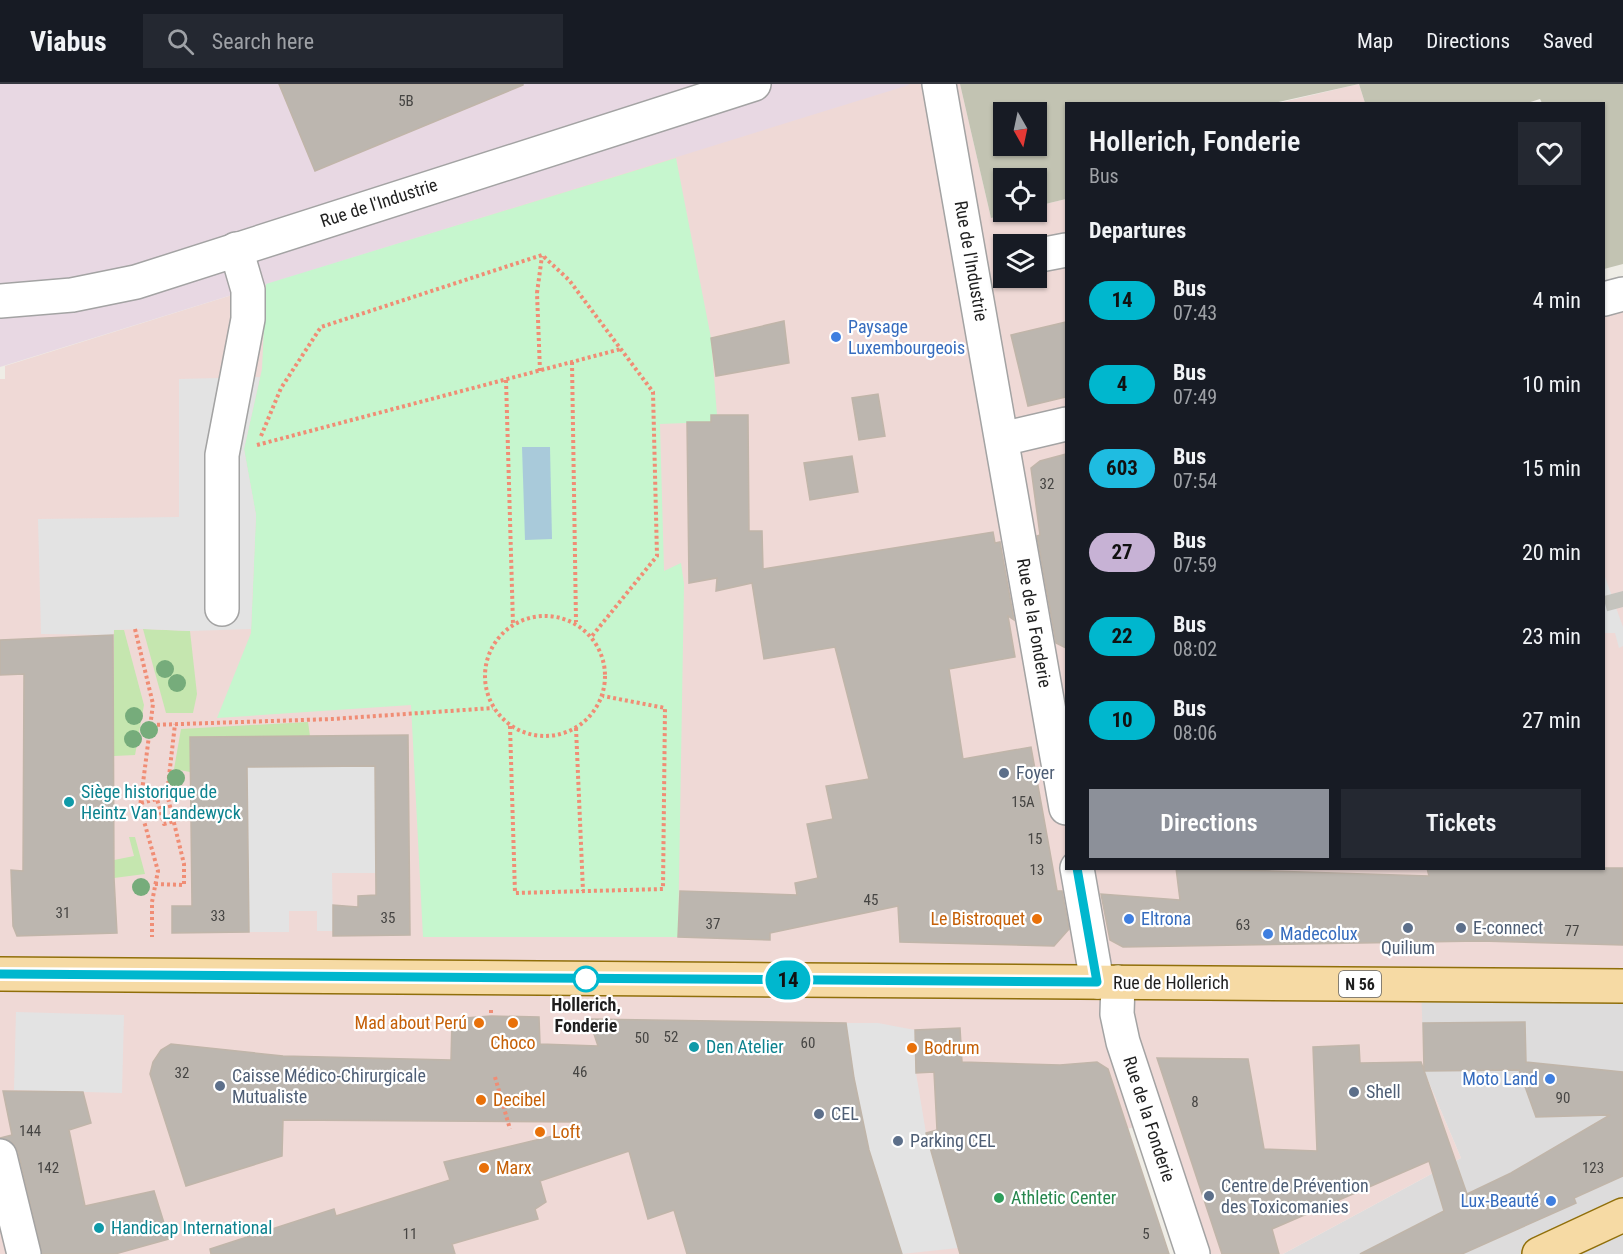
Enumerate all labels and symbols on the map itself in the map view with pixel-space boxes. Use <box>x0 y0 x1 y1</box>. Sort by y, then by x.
house number: 5B <box>398 92 414 110</box>
north arrow <box>993 102 1047 156</box>
street label: Rue de l'Industrie <box>318 174 440 231</box>
street label: Rue de l'Industrie <box>951 199 992 323</box>
place label: Paysage Luxembourgeois <box>848 316 965 358</box>
marker: Paysage Luxembourgeois <box>829 330 843 344</box>
house number: 32 <box>1040 475 1054 493</box>
street label: Rue de la Fonderie <box>1013 557 1056 689</box>
place label: Foyer <box>1016 762 1055 783</box>
marker: Foyer <box>997 766 1011 780</box>
place label: Siège historique de Heintz Van Landewyck <box>81 781 241 823</box>
house number: 15A <box>1011 793 1035 811</box>
marker: Siège historique de Heintz Van Landewyck <box>62 795 76 809</box>
house number: 15 <box>1028 830 1042 848</box>
house number: 13 <box>1030 861 1044 879</box>
house number: 45 <box>864 891 878 909</box>
house number: 31 <box>56 904 70 922</box>
house number: 33 <box>211 907 225 925</box>
place label: Le Bistroquet <box>931 908 1025 929</box>
place label: Eltrona <box>1141 908 1191 929</box>
house number: 35 <box>381 909 395 927</box>
marker: Le Bistroquet <box>1030 912 1044 926</box>
marker: Eltrona <box>1122 912 1136 926</box>
house number: 37 <box>706 915 720 933</box>
house number: 63 <box>1236 916 1250 934</box>
place label: E-connect <box>1473 917 1543 938</box>
marker: Quilium <box>1401 921 1415 935</box>
marker: E-connect <box>1454 921 1468 935</box>
house number: 77 <box>1565 922 1579 940</box>
place label: Madecolux <box>1280 923 1358 944</box>
marker: Madecolux <box>1261 927 1275 941</box>
place label: Quilium <box>1381 937 1435 958</box>
line badge: 14 <box>761 960 815 1000</box>
marker: Hollerich, Fonderie <box>573 966 599 992</box>
road number: N 56 <box>1339 971 1381 997</box>
street label: Rue de Hollerich <box>1113 972 1229 993</box>
place label: Hollerich, Fonderie <box>551 994 621 1036</box>
place label: Mad about Perú <box>355 1012 467 1033</box>
marker: Mad about Perú <box>472 1016 486 1030</box>
marker: Choco <box>506 1016 520 1030</box>
house number: 52 <box>664 1028 678 1046</box>
house number: 50 <box>635 1029 649 1047</box>
place label: Choco <box>490 1032 536 1053</box>
house number: 60 <box>801 1034 815 1052</box>
place label: Den Atelier <box>706 1036 784 1057</box>
place label: Bodrum <box>924 1037 980 1058</box>
marker: Den Atelier <box>687 1040 701 1054</box>
marker: Bodrum <box>905 1041 919 1055</box>
street label: Rue de la Fonderie <box>1119 1053 1180 1184</box>
house number: 46 <box>573 1063 587 1081</box>
house number: 32 <box>175 1064 189 1082</box>
place label: Caisse Médico-Chirurgicale Mutualiste <box>232 1065 426 1107</box>
place label: Moto Land <box>1462 1068 1538 1089</box>
marker: Moto Land <box>1543 1072 1557 1086</box>
marker: Caisse Médico-Chirurgicale Mutualiste <box>213 1079 227 1093</box>
place label: Shell <box>1366 1081 1401 1102</box>
marker: Shell <box>1347 1085 1361 1099</box>
place label: Decibel <box>493 1089 546 1110</box>
house number: 90 <box>1556 1089 1570 1107</box>
marker: Decibel <box>474 1093 488 1107</box>
house number: 8 <box>1191 1093 1199 1111</box>
place label: CEL <box>831 1103 859 1124</box>
marker: CEL <box>812 1107 826 1121</box>
place label: Loft <box>552 1121 581 1142</box>
house number: 144 <box>19 1122 41 1140</box>
marker: Loft <box>533 1125 547 1139</box>
place label: Parking CEL <box>910 1130 996 1151</box>
marker: Parking CEL <box>891 1134 905 1148</box>
place label: Marx <box>496 1157 532 1178</box>
house number: 142 <box>37 1159 59 1177</box>
house number: 123 <box>1582 1159 1604 1177</box>
marker: Marx <box>477 1161 491 1175</box>
place label: Centre de Prévention des Toxicomanies <box>1221 1175 1369 1217</box>
place label: Athletic Center <box>1011 1187 1117 1208</box>
marker: Centre de Prévention des Toxicomanies <box>1202 1189 1216 1203</box>
place label: Lux-Beauté <box>1460 1190 1539 1211</box>
marker: Athletic Center <box>992 1191 1006 1205</box>
marker: Lux-Beauté <box>1544 1194 1558 1208</box>
place label: Handicap International <box>111 1217 272 1238</box>
marker: Handicap International <box>92 1221 106 1235</box>
house number: 11 <box>403 1225 417 1243</box>
house number: 5 <box>1142 1225 1150 1243</box>

